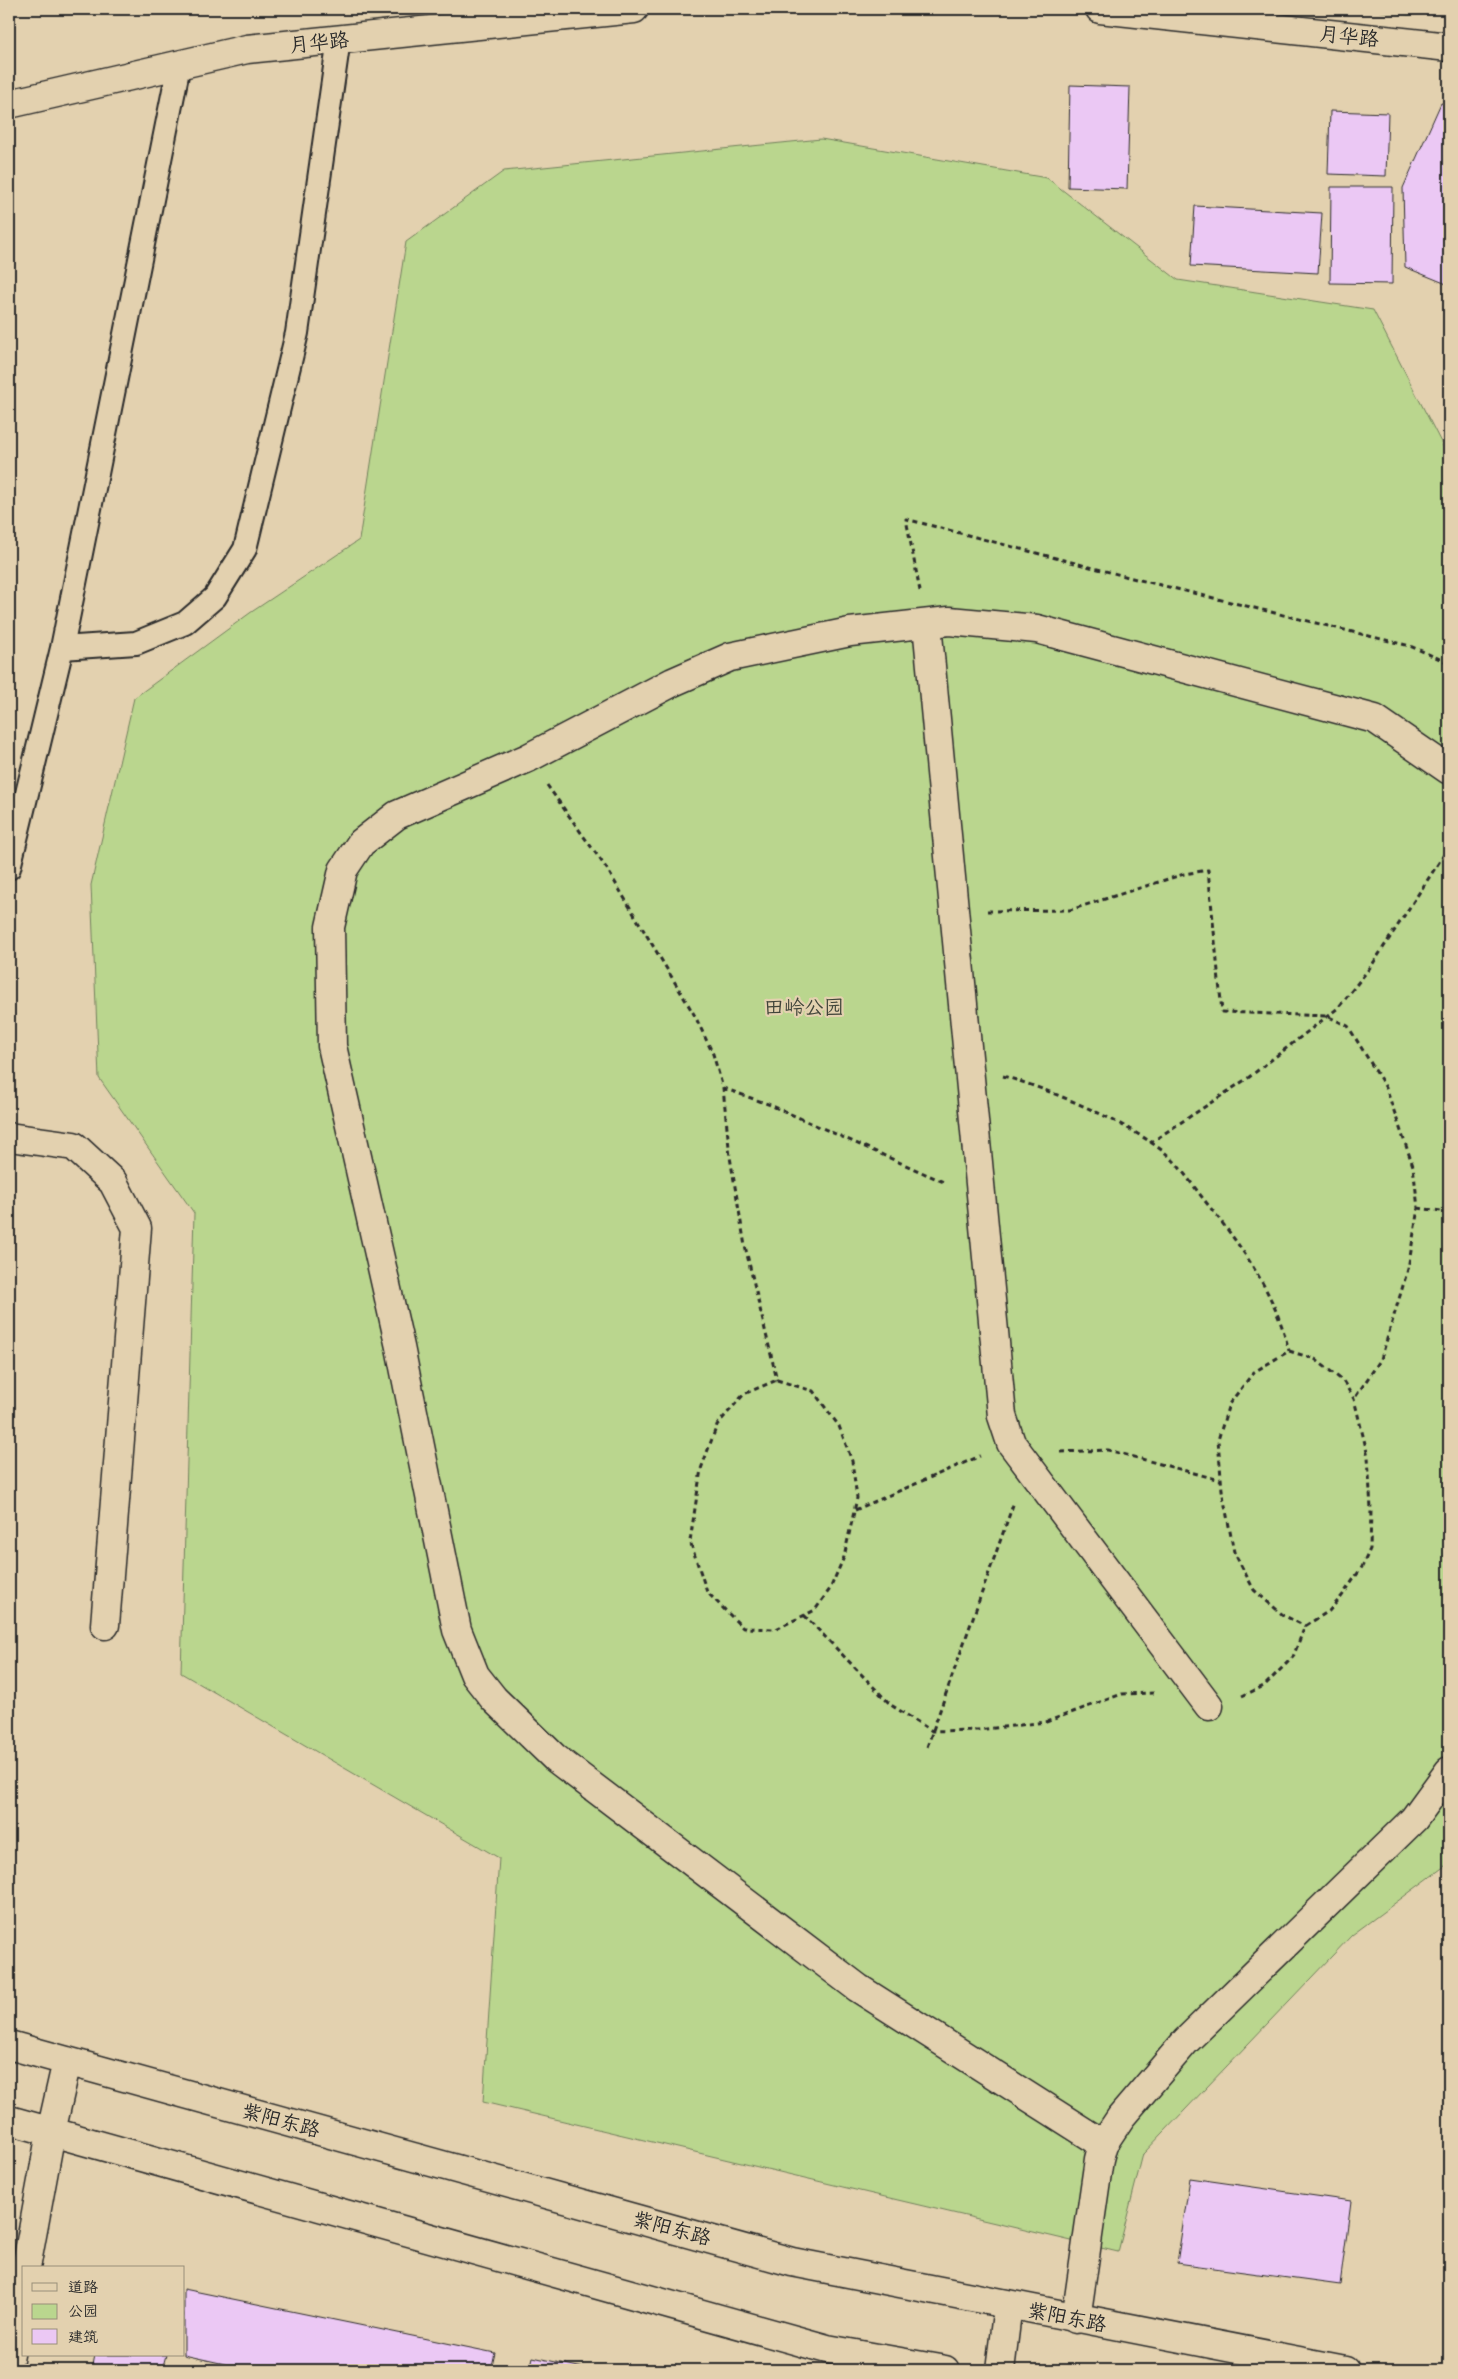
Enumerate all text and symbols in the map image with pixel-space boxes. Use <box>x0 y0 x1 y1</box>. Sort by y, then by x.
street label: 月华路 <box>1318 21 1381 52</box>
street label: 月华路 <box>288 27 351 58</box>
park label: 田岭公园 <box>764 995 844 1020</box>
street label: 紫阳东路 <box>239 2098 324 2143</box>
street label: 紫阳东路 <box>630 2206 715 2251</box>
legend <box>22 2266 185 2356</box>
text: 道路 <box>68 2278 98 2297</box>
street label: 紫阳东路 <box>1025 2298 1110 2338</box>
text: 公园 <box>68 2302 98 2321</box>
text: 建筑 <box>68 2328 98 2347</box>

